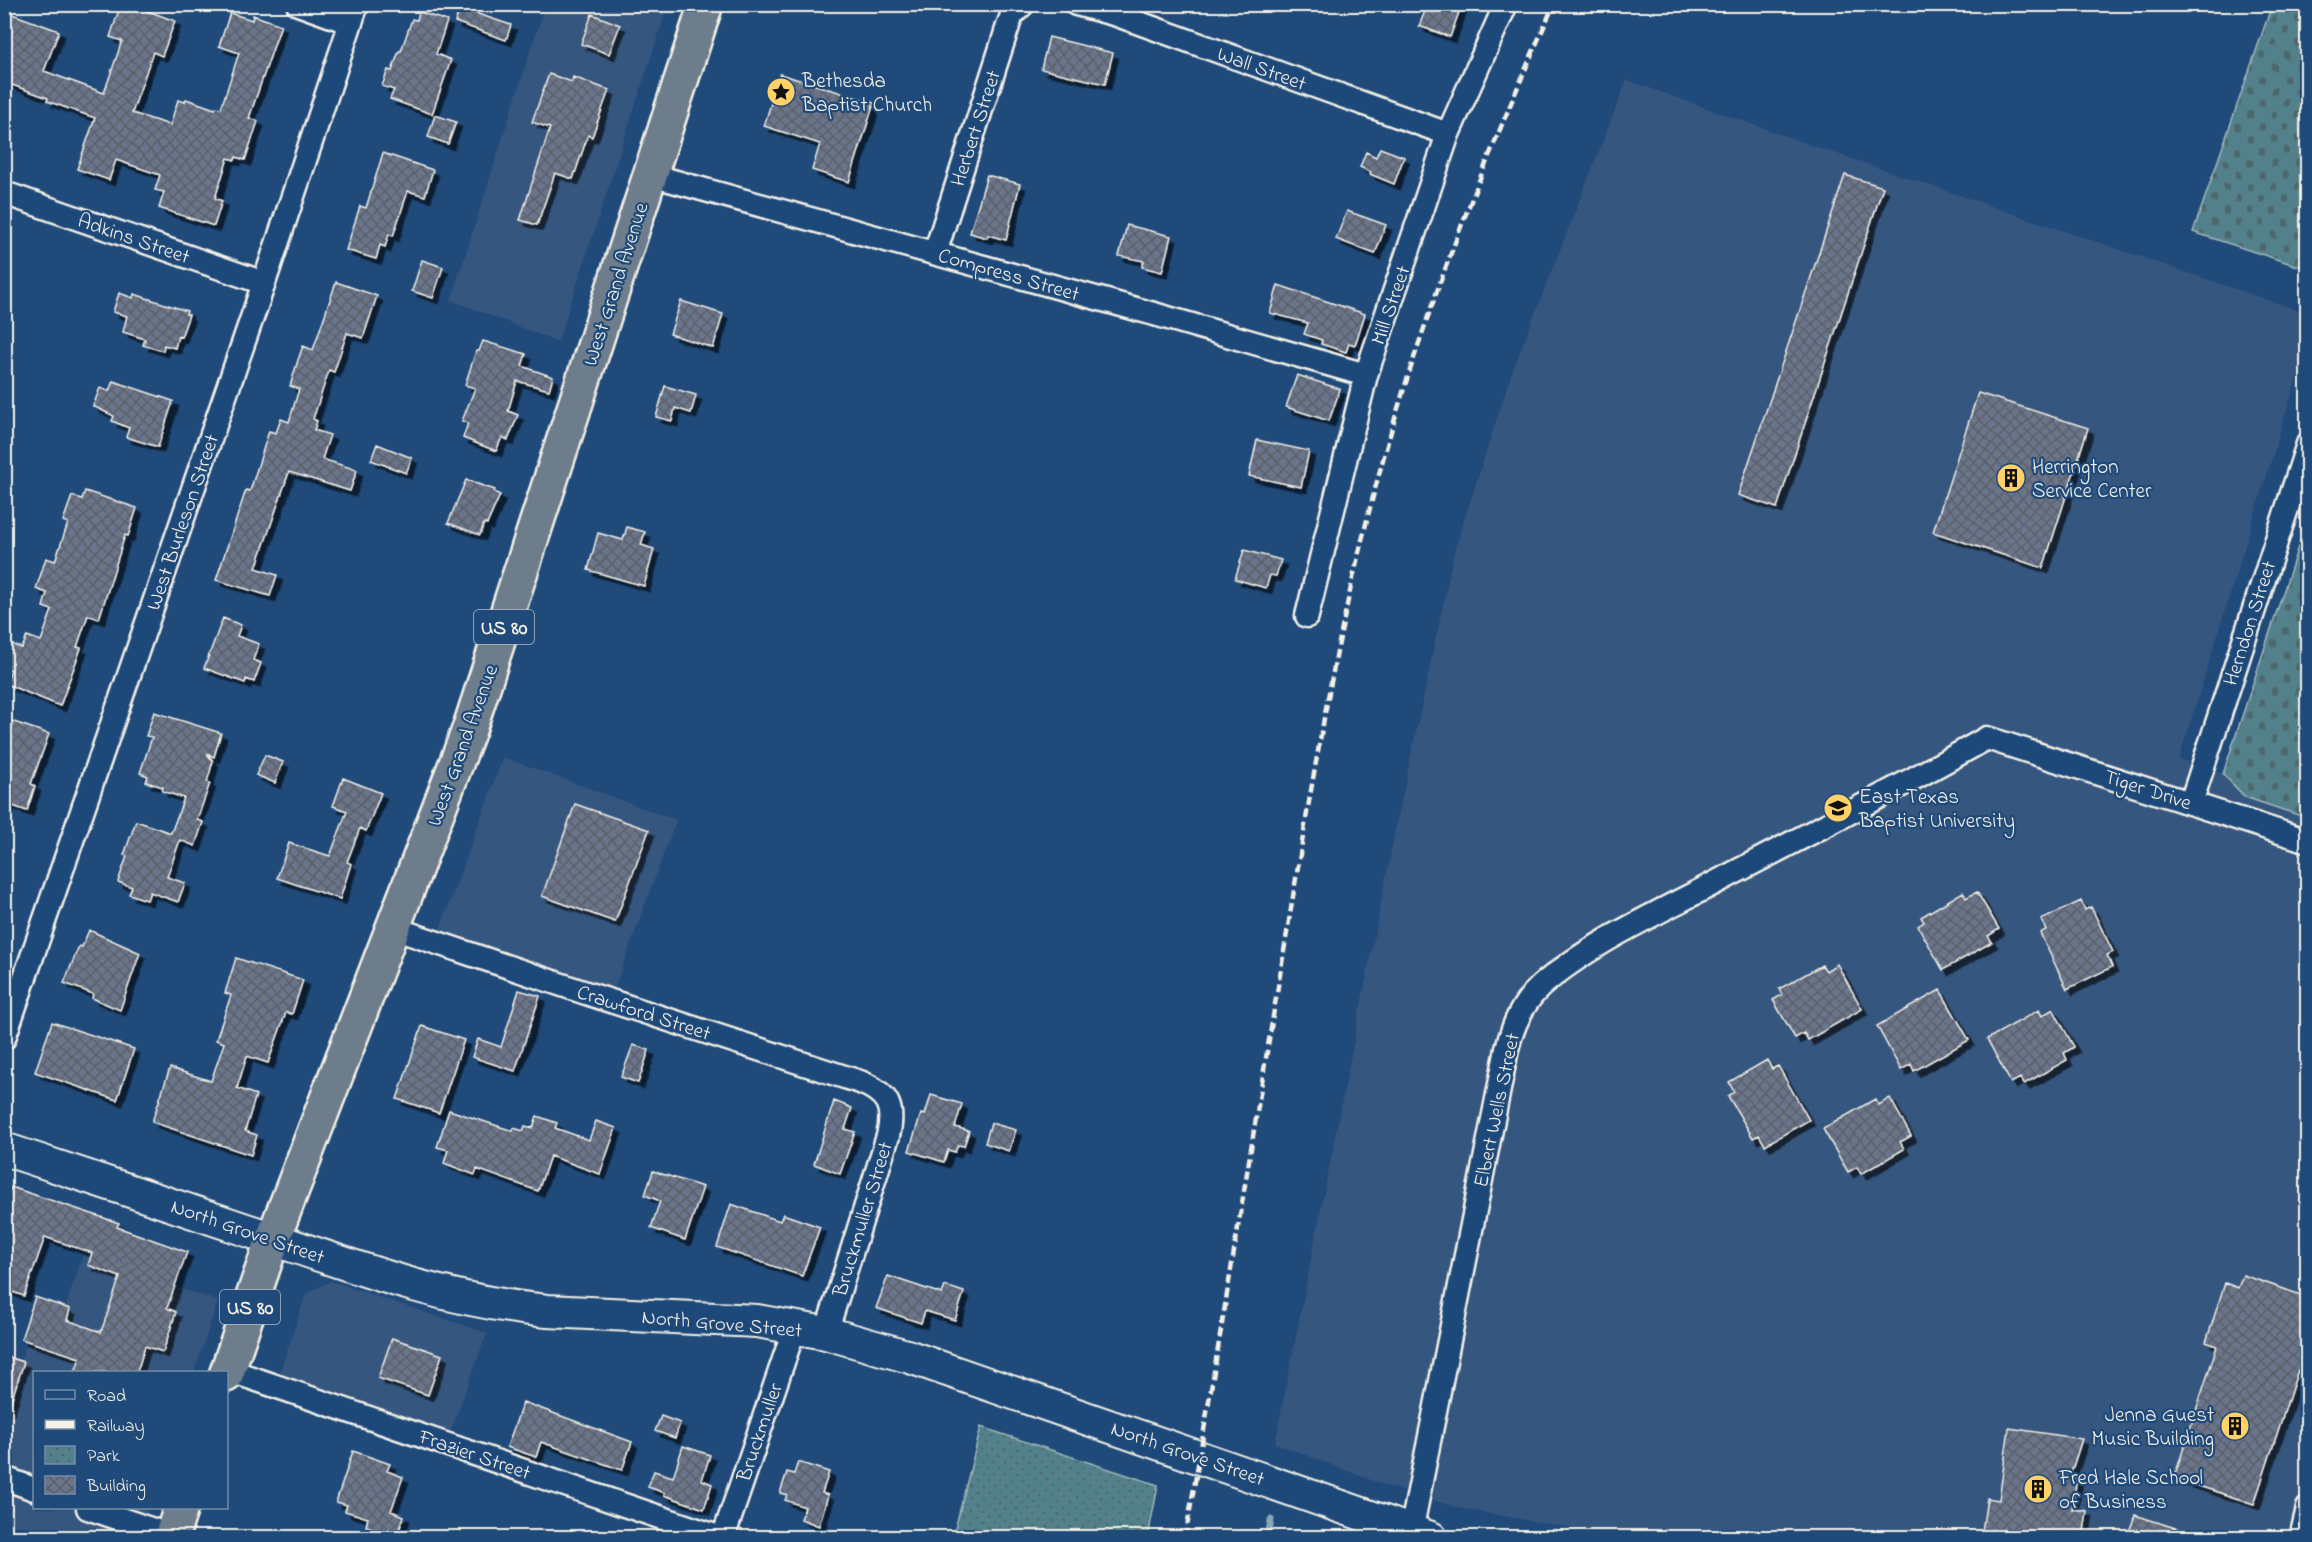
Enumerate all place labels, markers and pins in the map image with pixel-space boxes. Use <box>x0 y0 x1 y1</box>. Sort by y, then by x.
place label: Bethesda Baptist Church <box>801 67 932 121</box>
place icon: Bethesda Baptist Church <box>765 76 797 108</box>
place label: Herrington Service Center <box>2032 453 2152 507</box>
building icon: Herrington Service Center <box>1995 462 2027 494</box>
place label: East Texas Baptist University <box>1858 783 2015 839</box>
school or university icon: East Texas Baptist University <box>1822 792 1854 824</box>
place label: Jenna Guest Music Building <box>2091 1401 2214 1457</box>
building icon: Jenna Guest Music Building <box>2219 1410 2251 1442</box>
place label: Fred Hale School of Business <box>2058 1464 2203 1518</box>
building icon: Fred Hale School of Business <box>2022 1473 2054 1505</box>

